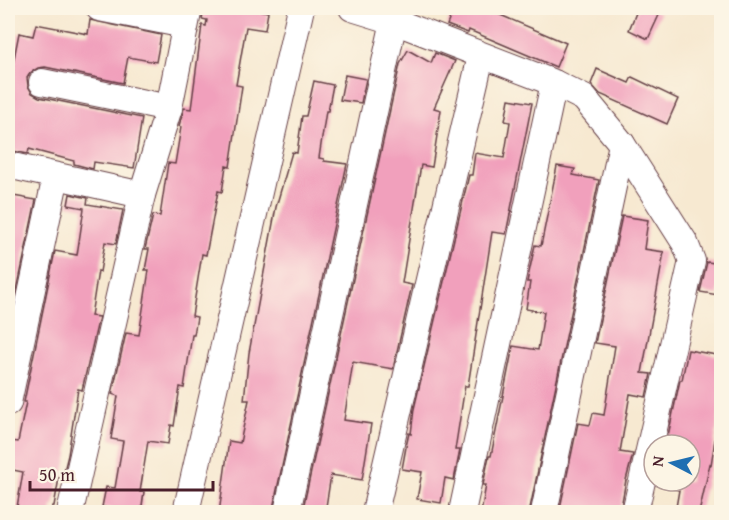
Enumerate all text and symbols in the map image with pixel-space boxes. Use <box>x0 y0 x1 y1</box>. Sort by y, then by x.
north arrow <box>642 433 702 493</box>
scale bar <box>30 454 213 492</box>
text: N <box>645 454 670 468</box>
text: 50 m <box>39 461 75 488</box>

